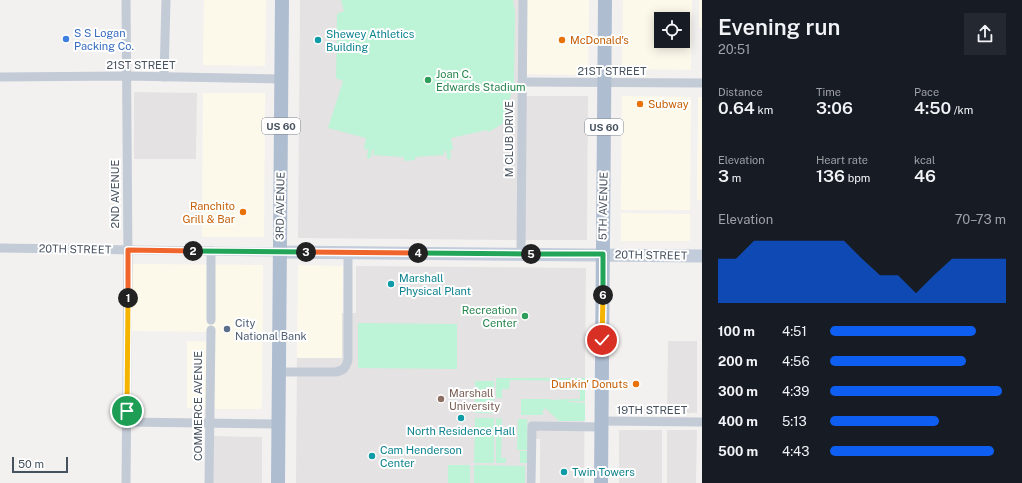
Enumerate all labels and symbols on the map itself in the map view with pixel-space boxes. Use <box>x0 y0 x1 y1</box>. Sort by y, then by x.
place label: S S Logan Packing Co. <box>74 27 134 52</box>
place label: Shewey Athletics Building <box>326 28 415 53</box>
marker: S S Logan Packing Co. <box>61 34 71 44</box>
place label: McDonald's <box>570 34 629 46</box>
marker: Shewey Athletics Building <box>313 35 323 45</box>
marker: McDonald's <box>557 35 567 45</box>
street label: 21ST STREET <box>106 59 176 71</box>
street label: 21ST STREET <box>577 65 647 77</box>
place label: Joan C. Edwards Stadium <box>436 68 526 93</box>
marker: Joan C. Edwards Stadium <box>423 75 433 85</box>
place label: Subway <box>648 98 689 110</box>
marker: Subway <box>635 99 645 109</box>
street label: M CLUB DRIVE <box>503 101 515 177</box>
road number: US 60 <box>262 118 300 134</box>
road number: US 60 <box>585 119 623 135</box>
street label: 2ND AVENUE <box>109 159 121 228</box>
street label: 3RD AVENUE <box>273 172 287 240</box>
street label: 5TH AVENUE <box>596 172 610 240</box>
place label: Ranchito Grill & Bar <box>182 200 235 225</box>
marker: Ranchito Grill & Bar <box>238 207 248 217</box>
pin: 2 <box>183 241 203 261</box>
street label: 20TH STREET <box>39 242 112 256</box>
pin: 3 <box>296 242 316 262</box>
pin: 4 <box>408 243 428 263</box>
pin: 5 <box>521 244 541 264</box>
street label: 20TH STREET <box>615 248 688 262</box>
place label: Marshall Physical Plant <box>399 272 471 297</box>
marker: Marshall Physical Plant <box>386 279 396 289</box>
pin: 6 <box>593 285 613 305</box>
pin: 1 <box>118 288 138 308</box>
place label: Recreation Center <box>462 304 517 329</box>
marker: Recreation Center <box>520 311 530 321</box>
place label: City National Bank <box>235 317 307 342</box>
pin <box>585 323 619 357</box>
marker: City National Bank <box>222 324 232 334</box>
street label: COMMERCE AVENUE <box>192 351 204 461</box>
place label: Dunkin' Donuts <box>551 378 628 390</box>
marker: Dunkin' Donuts <box>631 379 641 389</box>
place label: Marshall University <box>449 387 500 412</box>
pin <box>110 394 144 428</box>
marker: Marshall University <box>436 394 446 404</box>
street label: 19TH STREET <box>617 404 688 416</box>
marker: North Residence Hall <box>456 413 466 423</box>
place label: North Residence Hall <box>407 425 515 437</box>
place label: Cam Henderson Center <box>380 444 462 469</box>
marker: Cam Henderson Center <box>367 451 377 461</box>
scale bar <box>12 455 68 474</box>
place label: Twin Towers <box>572 466 635 478</box>
marker: Twin Towers <box>559 467 569 477</box>

